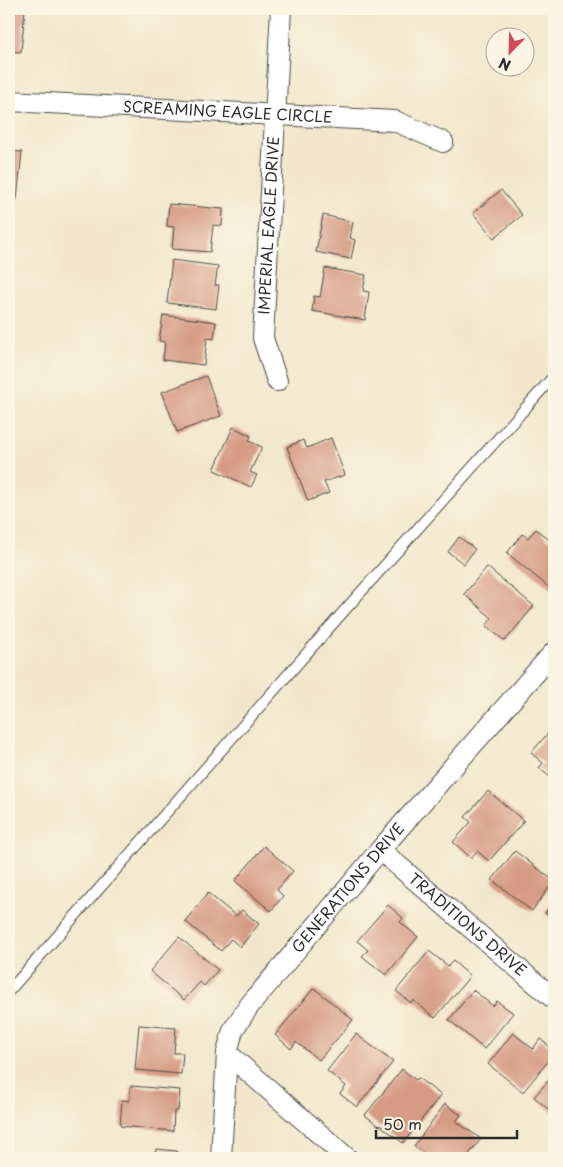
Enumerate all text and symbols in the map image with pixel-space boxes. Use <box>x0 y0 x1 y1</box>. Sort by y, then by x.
north arrow <box>486 28 536 78</box>
text: N <box>496 53 514 76</box>
street label: SCREAMING EAGLE CIRCLE <box>122 94 333 128</box>
street label: IMPERIAL EAGLE DRIVE <box>251 136 284 315</box>
street label: GENERATIONS DRIVE <box>285 817 409 957</box>
street label: TRADITIONS DRIVE <box>404 867 532 981</box>
scale bar <box>376 1107 517 1139</box>
text: 50 m <box>383 1112 422 1135</box>

